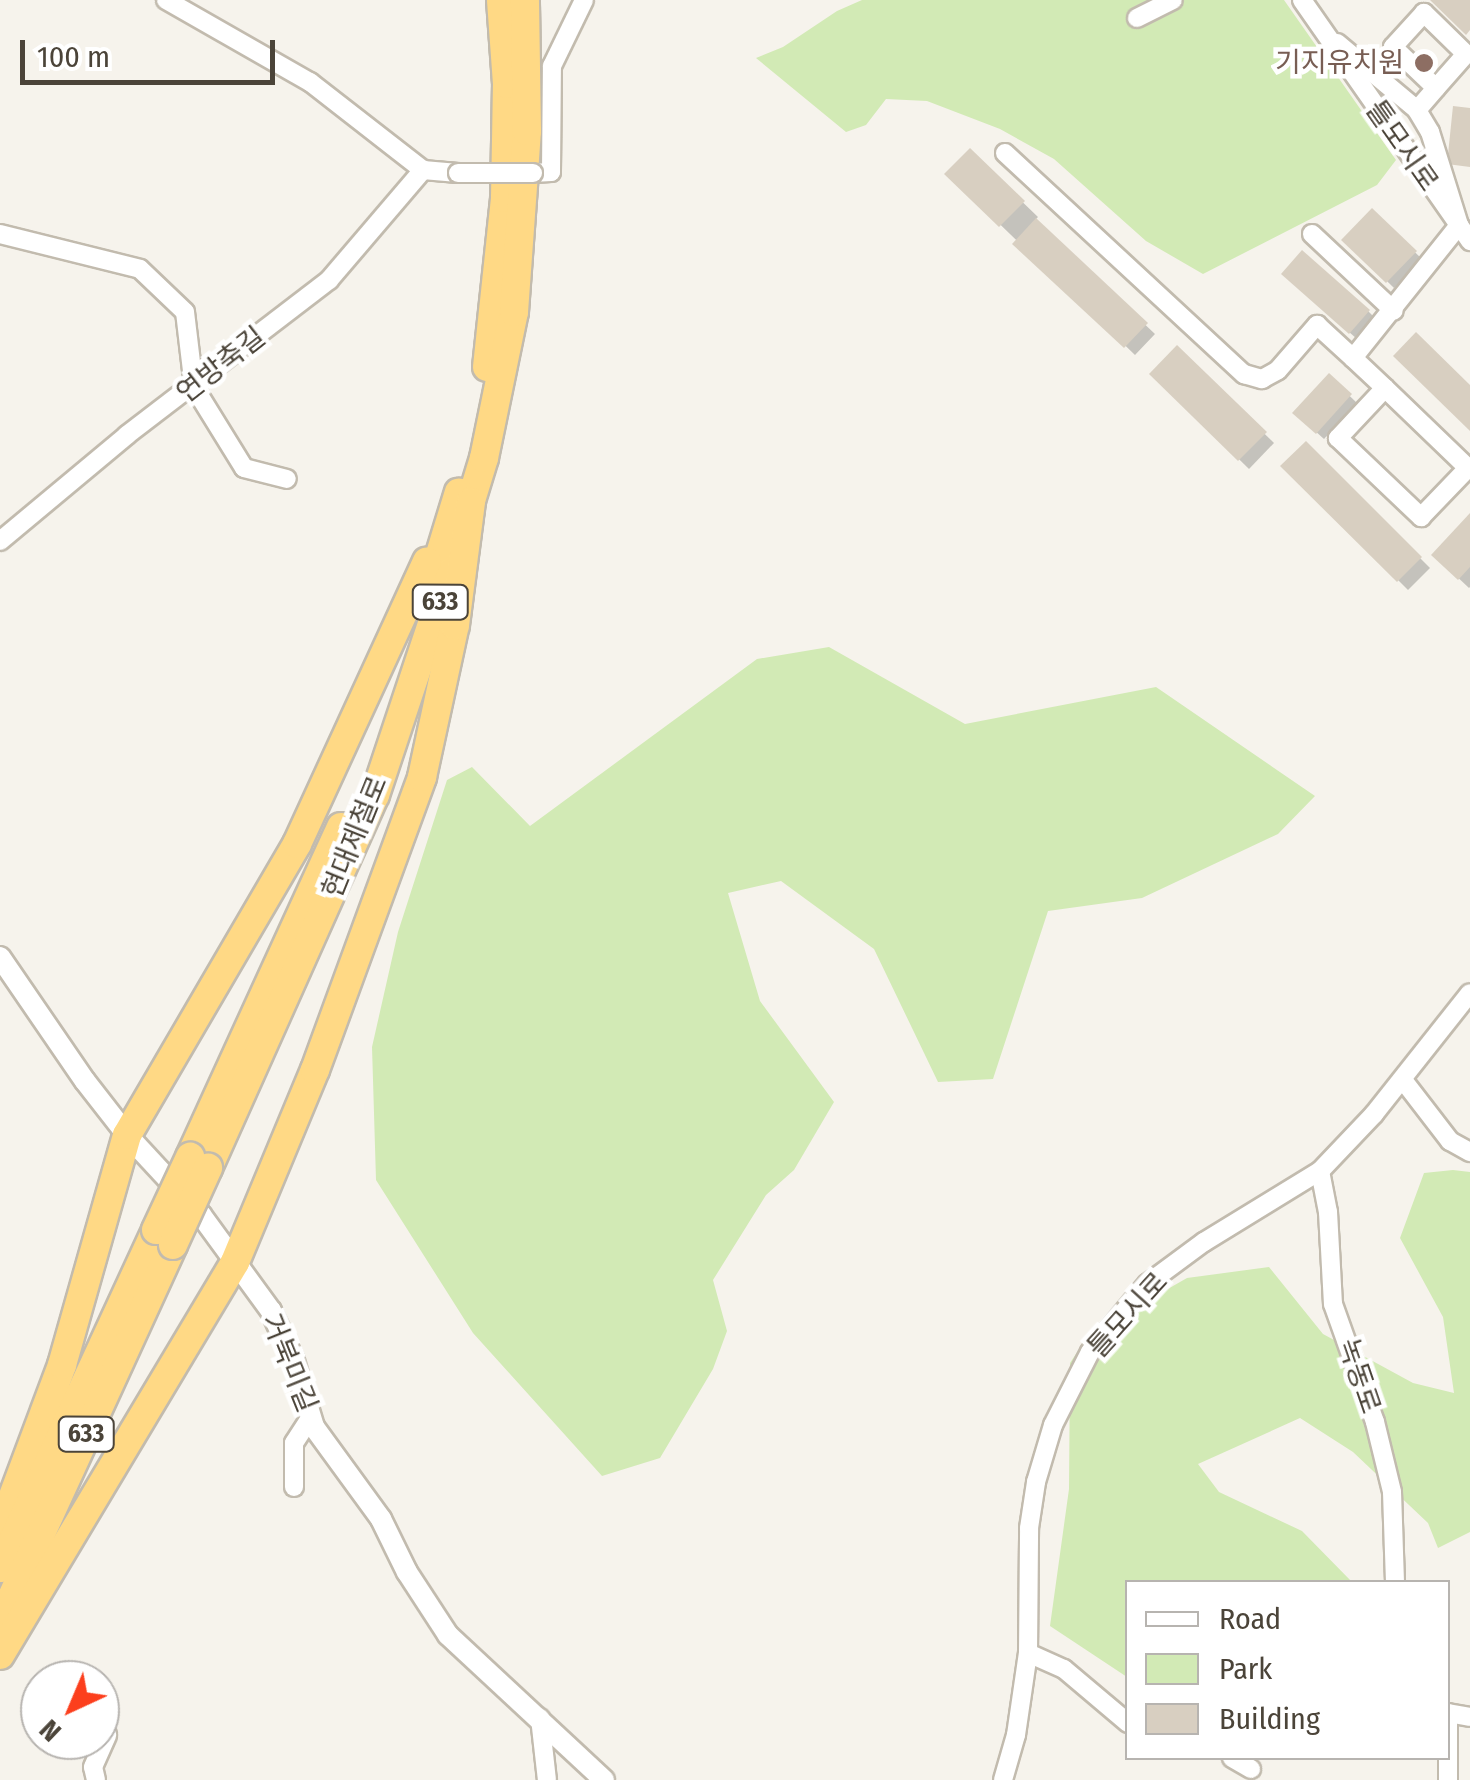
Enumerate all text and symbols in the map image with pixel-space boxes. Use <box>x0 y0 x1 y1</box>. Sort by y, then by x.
scale bar <box>25 20 280 82</box>
text: 100 m <box>37 39 110 75</box>
place label: 기지유치원 <box>1275 46 1404 80</box>
marker: 기지유치원 <box>1413 52 1435 74</box>
street label: 틀모시로 <box>1359 94 1445 198</box>
street label: 연방축길 <box>170 320 272 410</box>
road number: 633 <box>410 582 470 622</box>
street label: 현대제철로 <box>315 771 395 903</box>
street label: 틀모시로 <box>1081 1265 1175 1365</box>
street label: 거북미길 <box>254 1309 324 1417</box>
street label: 녹동로 <box>1331 1334 1387 1418</box>
road number: 633 <box>56 1414 116 1454</box>
legend <box>1125 1580 1450 1760</box>
text: Road <box>1219 1601 1281 1637</box>
text: Park <box>1219 1651 1272 1687</box>
north arrow <box>20 1660 120 1760</box>
text: Building <box>1219 1701 1320 1737</box>
text: N <box>33 1713 68 1748</box>

